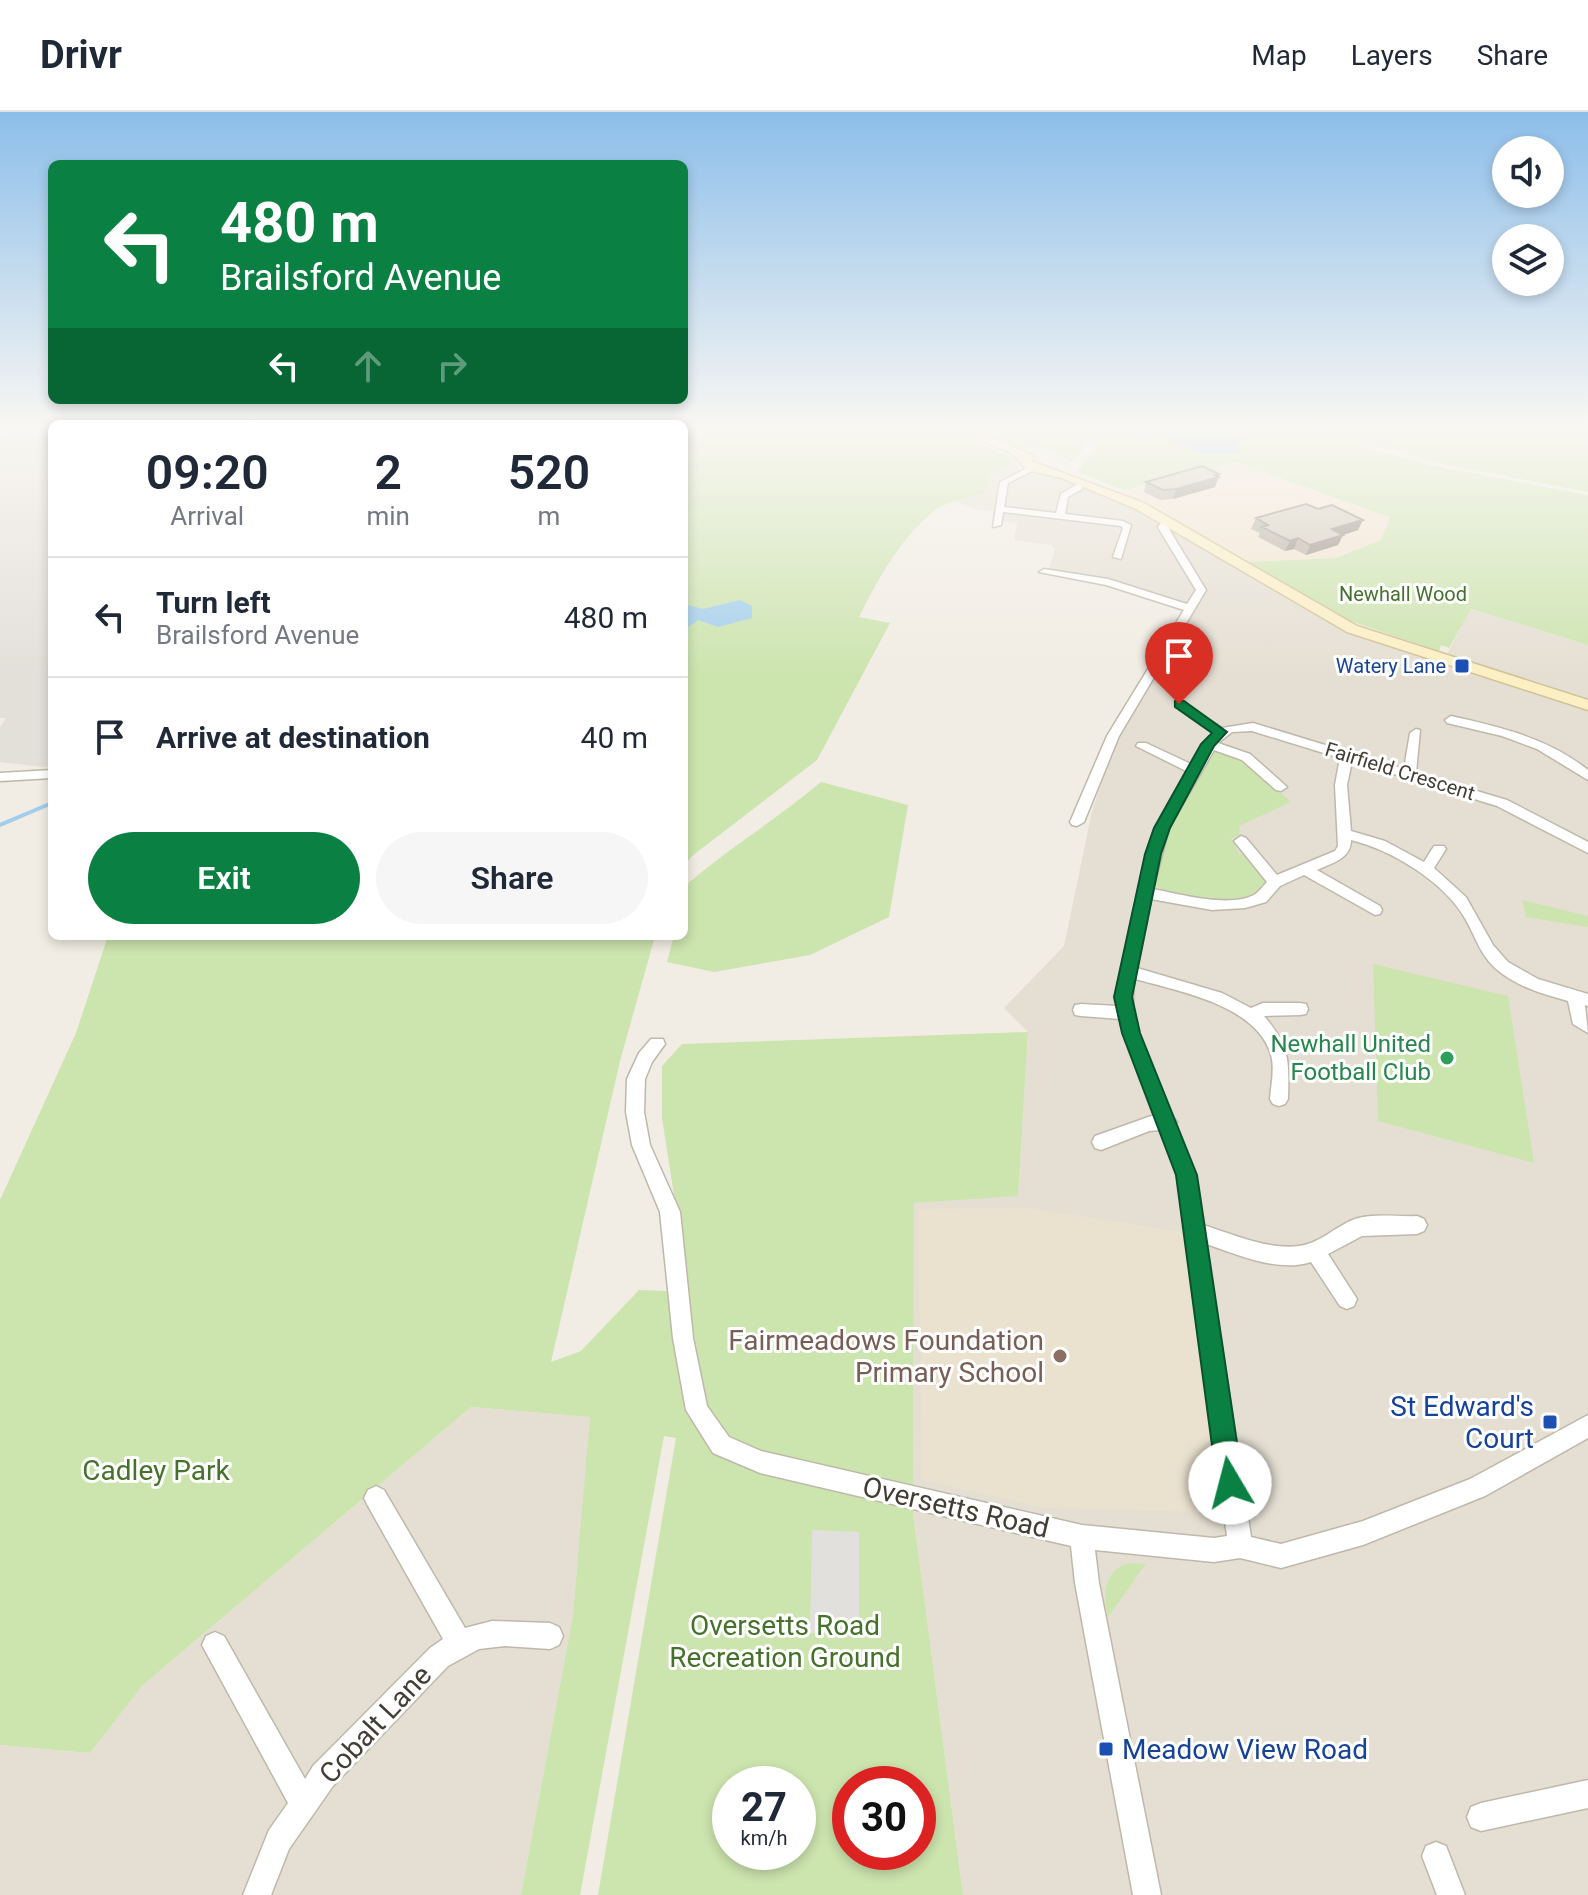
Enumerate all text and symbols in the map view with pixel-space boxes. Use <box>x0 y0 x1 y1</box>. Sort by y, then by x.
text: Drivr <box>40 33 122 77</box>
text: Map <box>1251 39 1307 72</box>
text: Layers <box>1351 39 1433 72</box>
text: Share <box>1477 39 1548 72</box>
map controls <box>1492 136 1564 296</box>
button: sound <box>1492 136 1564 208</box>
text: 480 m <box>220 190 379 256</box>
icon: left <box>88 192 192 296</box>
button: layers <box>1492 224 1564 296</box>
text: Brailsford Avenue <box>220 257 501 299</box>
icon: left <box>262 344 306 388</box>
icon: ahead <box>346 344 390 388</box>
icon: right <box>430 344 474 388</box>
text: 09:20 <box>146 444 269 501</box>
text: 2 <box>375 444 402 501</box>
text: 520 <box>508 444 590 501</box>
text: Arrival <box>170 501 244 531</box>
text: min <box>366 501 410 531</box>
text: m <box>538 501 560 531</box>
park label: Newhall Wood <box>1339 582 1467 606</box>
text: Turn left <box>156 585 271 620</box>
icon: left <box>88 595 132 639</box>
text: 480 m <box>564 600 648 635</box>
text: Brailsford Avenue <box>156 620 359 650</box>
pin <box>1145 622 1213 704</box>
icon: arrive <box>1157 634 1201 678</box>
place label: Watery Lane <box>1336 654 1446 678</box>
marker: Watery Lane <box>1453 657 1471 675</box>
icon: arrive <box>88 715 132 759</box>
text: Arrive at destination <box>156 720 430 755</box>
text: 40 m <box>581 720 648 755</box>
street label: Fairfield Crescent <box>1322 737 1478 805</box>
button: Exit <box>88 832 360 924</box>
button: Share <box>376 832 648 924</box>
place label: Newhall United Football Club <box>1270 1030 1431 1086</box>
marker: Newhall United Football Club <box>1438 1049 1456 1067</box>
place label: Fairmeadows Foundation Primary School <box>728 1324 1044 1389</box>
marker: Fairmeadows Foundation Primary School <box>1051 1347 1069 1365</box>
place label: St Edward's Court <box>1390 1390 1534 1455</box>
marker: St Edward's Court <box>1541 1413 1559 1431</box>
position arrow <box>1188 1441 1272 1525</box>
park label: Cadley Park <box>82 1454 230 1487</box>
street label: Oversetts Road <box>859 1470 1052 1545</box>
park label: Oversetts Road Recreation Ground <box>669 1609 901 1674</box>
street label: Cobalt Lane <box>313 1659 438 1790</box>
place label: Meadow View Road <box>1122 1733 1368 1766</box>
marker: Meadow View Road <box>1097 1740 1115 1758</box>
speed limit sign: 30 <box>832 1766 936 1870</box>
text: 27 <box>741 1784 787 1831</box>
text: km/h <box>741 1826 787 1850</box>

